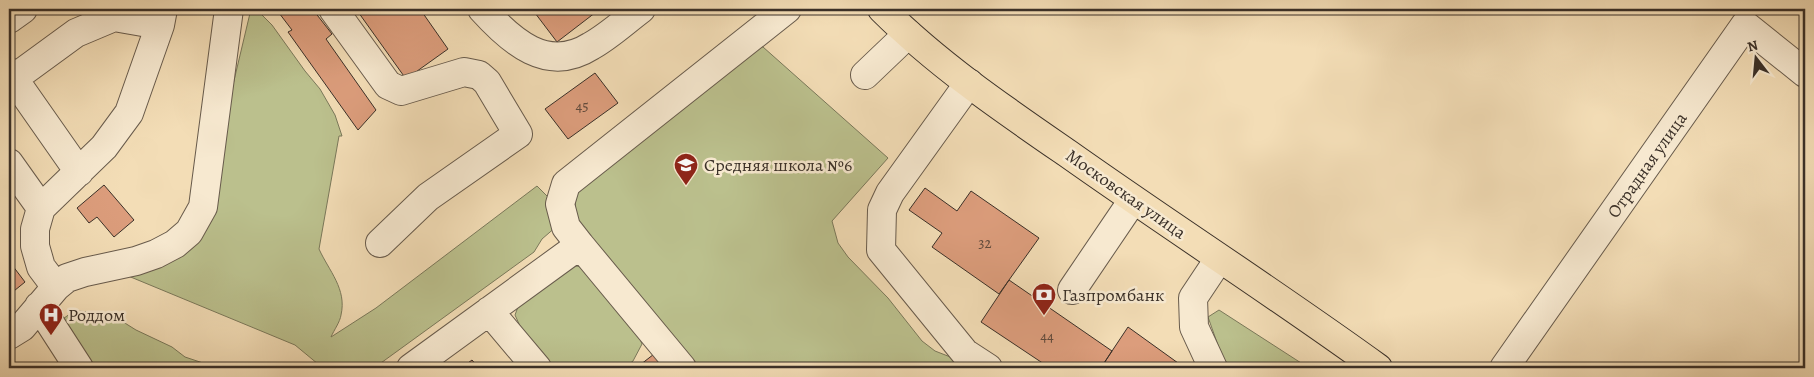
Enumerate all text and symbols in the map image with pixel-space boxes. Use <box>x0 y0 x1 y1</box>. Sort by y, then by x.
north arrow <box>1732 32 1782 82</box>
text: N <box>1745 35 1760 57</box>
house number: 45 <box>575 96 589 116</box>
street label: Отрадная улица <box>1602 107 1693 223</box>
street label: Московская улица <box>1061 144 1191 245</box>
school or university icon: Средняя школа №6 <box>673 152 699 186</box>
place label: Средняя школа №6 <box>704 153 852 177</box>
house number: 32 <box>978 233 992 253</box>
bank icon: Газпромбанк <box>1031 282 1057 316</box>
place label: Газпромбанк <box>1062 283 1164 307</box>
hospital icon: Роддом <box>38 302 64 336</box>
place label: Роддом <box>68 303 125 327</box>
house number: 44 <box>1040 326 1054 346</box>

